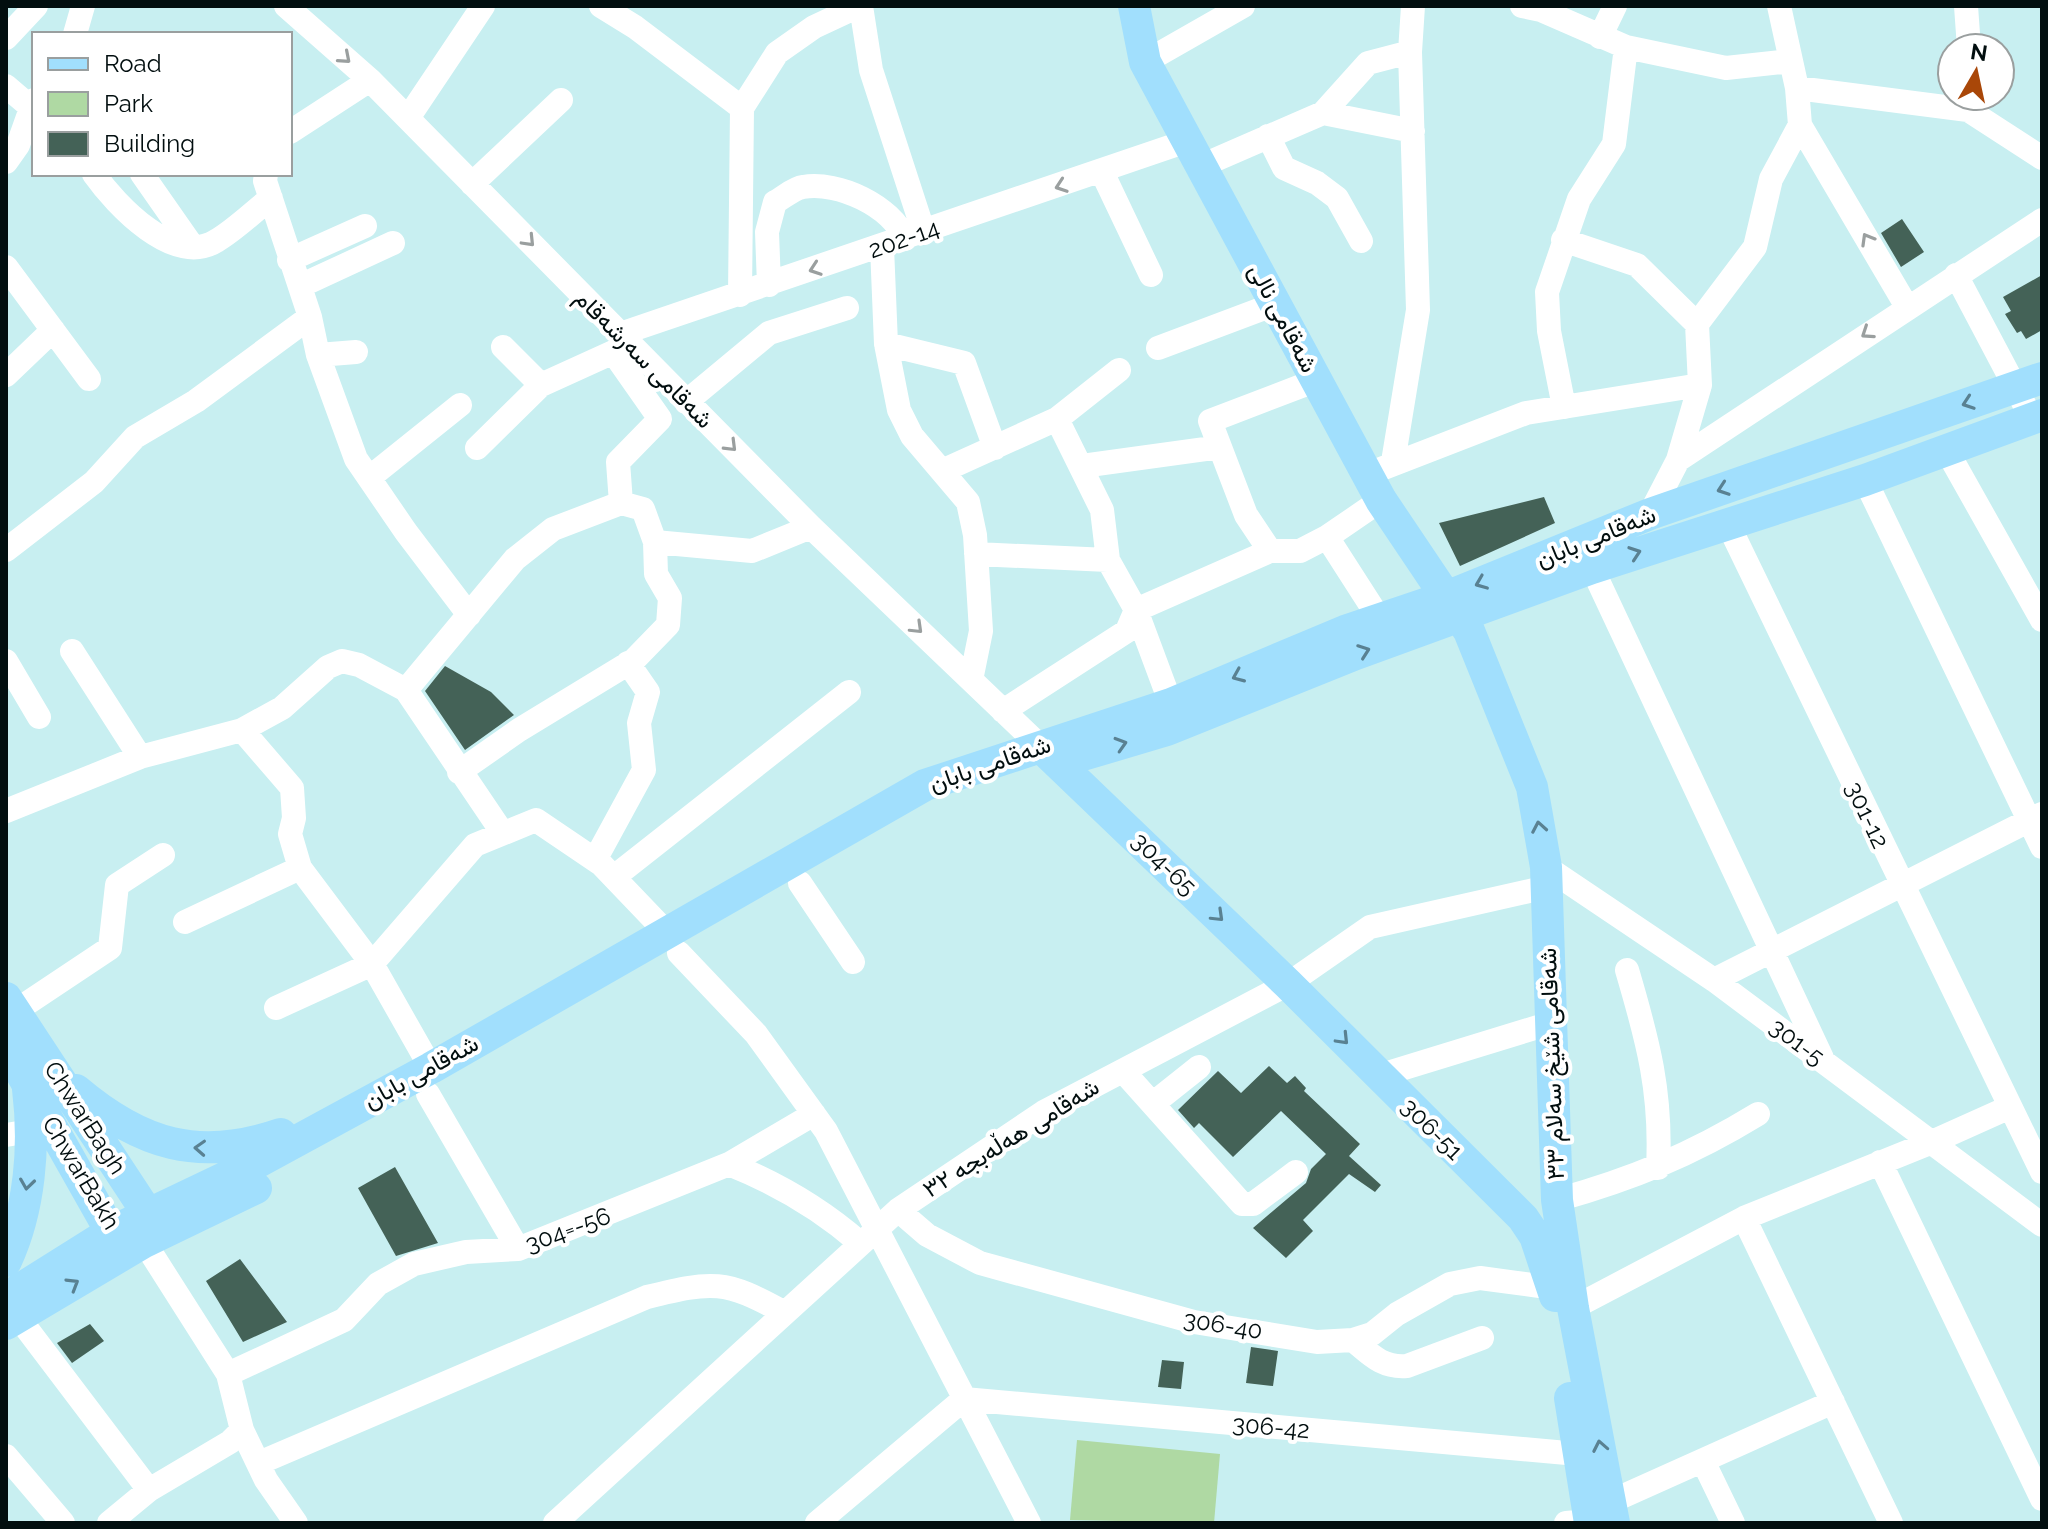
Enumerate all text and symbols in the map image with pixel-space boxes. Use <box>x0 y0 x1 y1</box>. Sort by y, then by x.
legend <box>32 32 292 176</box>
north arrow <box>1936 32 2016 112</box>
text: N <box>1969 38 1989 66</box>
one-way arrow <box>335 48 350 62</box>
text: Road <box>104 49 162 78</box>
text: Park <box>104 89 153 118</box>
text: Building <box>104 129 195 158</box>
one-way arrow <box>1055 176 1069 192</box>
street label: 202-14 <box>865 213 943 264</box>
one-way arrow <box>519 232 534 246</box>
one-way arrow <box>1861 233 1877 248</box>
street label: شەقامی نالی <box>1243 258 1324 377</box>
one-way arrow <box>809 260 823 276</box>
street label: شەقامی سەرشەقام <box>568 283 720 435</box>
one-way arrow <box>1861 323 1876 338</box>
one-way arrow <box>1962 394 1976 410</box>
one-way arrow <box>722 437 736 452</box>
one-way arrow <box>1717 479 1731 496</box>
street label: شەقامی بابان <box>1532 499 1660 574</box>
one-way arrow <box>1627 547 1641 563</box>
one-way arrow <box>1475 574 1489 590</box>
one-way arrow <box>908 619 922 634</box>
one-way arrow <box>1356 644 1370 661</box>
one-way arrow <box>1232 666 1246 682</box>
street label: شەقامی بابان <box>925 729 1054 798</box>
one-way arrow <box>1114 737 1128 753</box>
street label: 301-12 <box>1839 777 1895 853</box>
one-way arrow <box>1532 820 1549 834</box>
street label: 304-65 <box>1126 826 1203 901</box>
one-way arrow <box>1209 907 1223 921</box>
street label: شەقامی شێخ سەلام ٣٣ <box>1533 947 1573 1181</box>
street label: 301-5 <box>1764 1012 1830 1071</box>
street label: شەقامی بابان <box>358 1028 483 1115</box>
one-way arrow <box>1333 1030 1348 1044</box>
street label: ChwarBagh <box>38 1056 133 1180</box>
street label: شەقامی هەڵەبجە ٣٢ <box>917 1072 1104 1204</box>
street label: 306-51 <box>1395 1092 1469 1166</box>
street label: ChwarBakh <box>36 1111 126 1234</box>
one-way arrow <box>193 1140 206 1157</box>
one-way arrow <box>19 1177 36 1191</box>
street label: 304=-56 <box>521 1201 615 1258</box>
one-way arrow <box>64 1278 79 1294</box>
street label: 306-40 <box>1181 1304 1265 1345</box>
street label: 306-42 <box>1231 1409 1311 1444</box>
one-way arrow <box>1592 1440 1609 1454</box>

